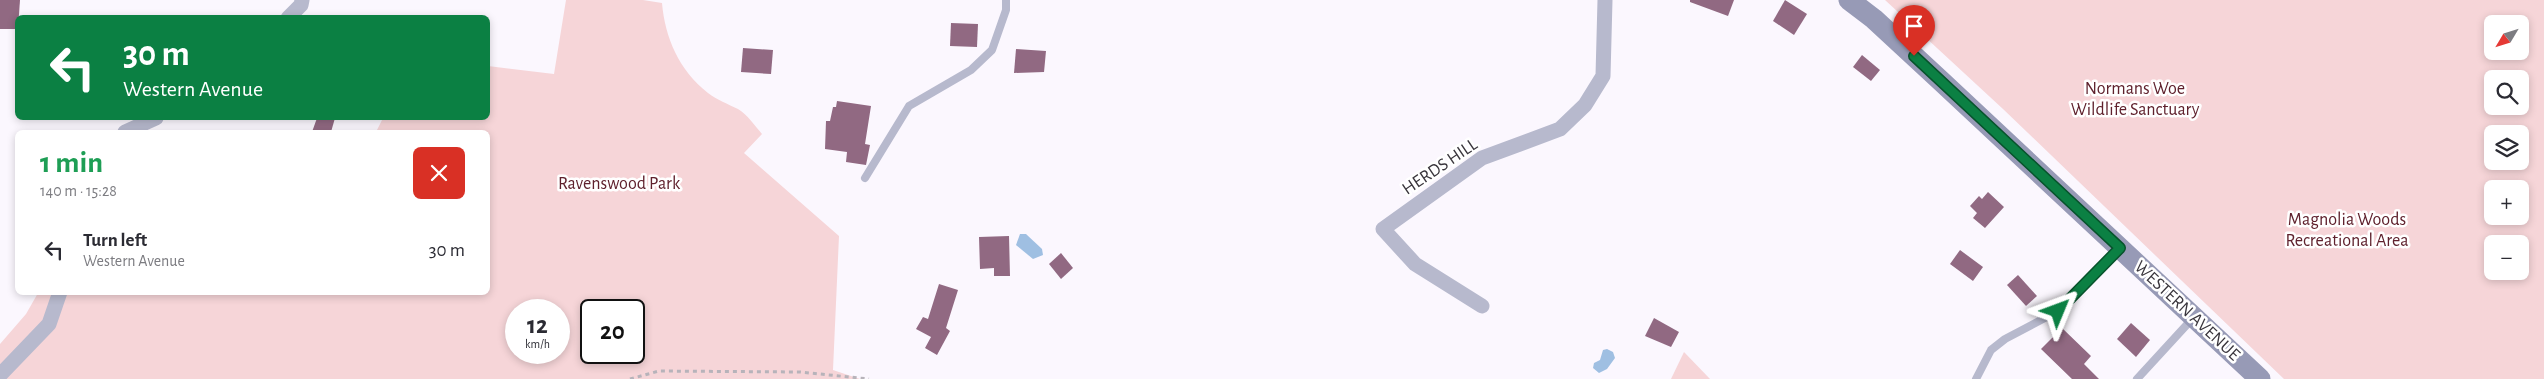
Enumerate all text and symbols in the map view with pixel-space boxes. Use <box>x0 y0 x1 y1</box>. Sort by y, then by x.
pin <box>1893 5 1935 56</box>
icon: arrive <box>1900 12 1928 40</box>
north arrow <box>2484 15 2529 60</box>
map controls <box>2484 15 2529 280</box>
icon: left <box>40 35 105 100</box>
text: 30 m <box>123 37 190 72</box>
button: search <box>2484 70 2529 115</box>
text: Western Avenue <box>123 78 263 100</box>
park label: Normans Woe Wildlife Sanctuary <box>2071 80 2200 119</box>
button: layers <box>2484 125 2529 170</box>
street label: HERDS HILL <box>1399 135 1481 199</box>
button: close <box>413 147 465 199</box>
text: 1 min <box>40 148 103 178</box>
park label: Ravenswood Park <box>558 175 681 193</box>
button: + <box>2484 180 2529 225</box>
text: 140 m · 15:28 <box>40 183 117 199</box>
park label: Magnolia Woods Recreational Area <box>2285 211 2409 250</box>
text: Turn left <box>83 231 147 250</box>
button: − <box>2484 235 2529 280</box>
icon: left <box>40 236 68 264</box>
text: 30 m <box>429 241 465 260</box>
text: Western Avenue <box>83 253 185 269</box>
street label: WESTERN AVENUE <box>2131 258 2243 364</box>
position arrow <box>2031 284 2083 336</box>
speed limit sign: 20 <box>580 299 645 364</box>
text: 12 <box>527 313 548 338</box>
text: km/h <box>525 338 550 350</box>

